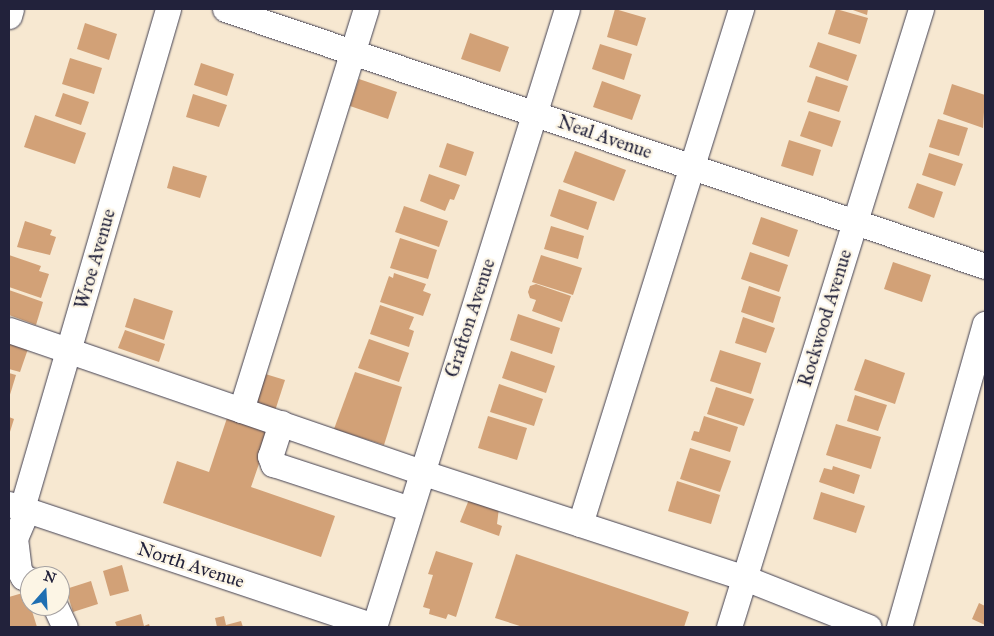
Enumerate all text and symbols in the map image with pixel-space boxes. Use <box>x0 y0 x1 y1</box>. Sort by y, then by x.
street label: Neal Avenue <box>555 110 655 164</box>
street label: Wroe Avenue <box>70 206 120 312</box>
street label: Rockwood Avenue <box>793 247 857 389</box>
street label: Grafton Avenue <box>440 256 500 380</box>
street label: North Avenue <box>135 537 247 593</box>
north arrow <box>20 566 70 616</box>
text: N <box>41 567 58 587</box>

